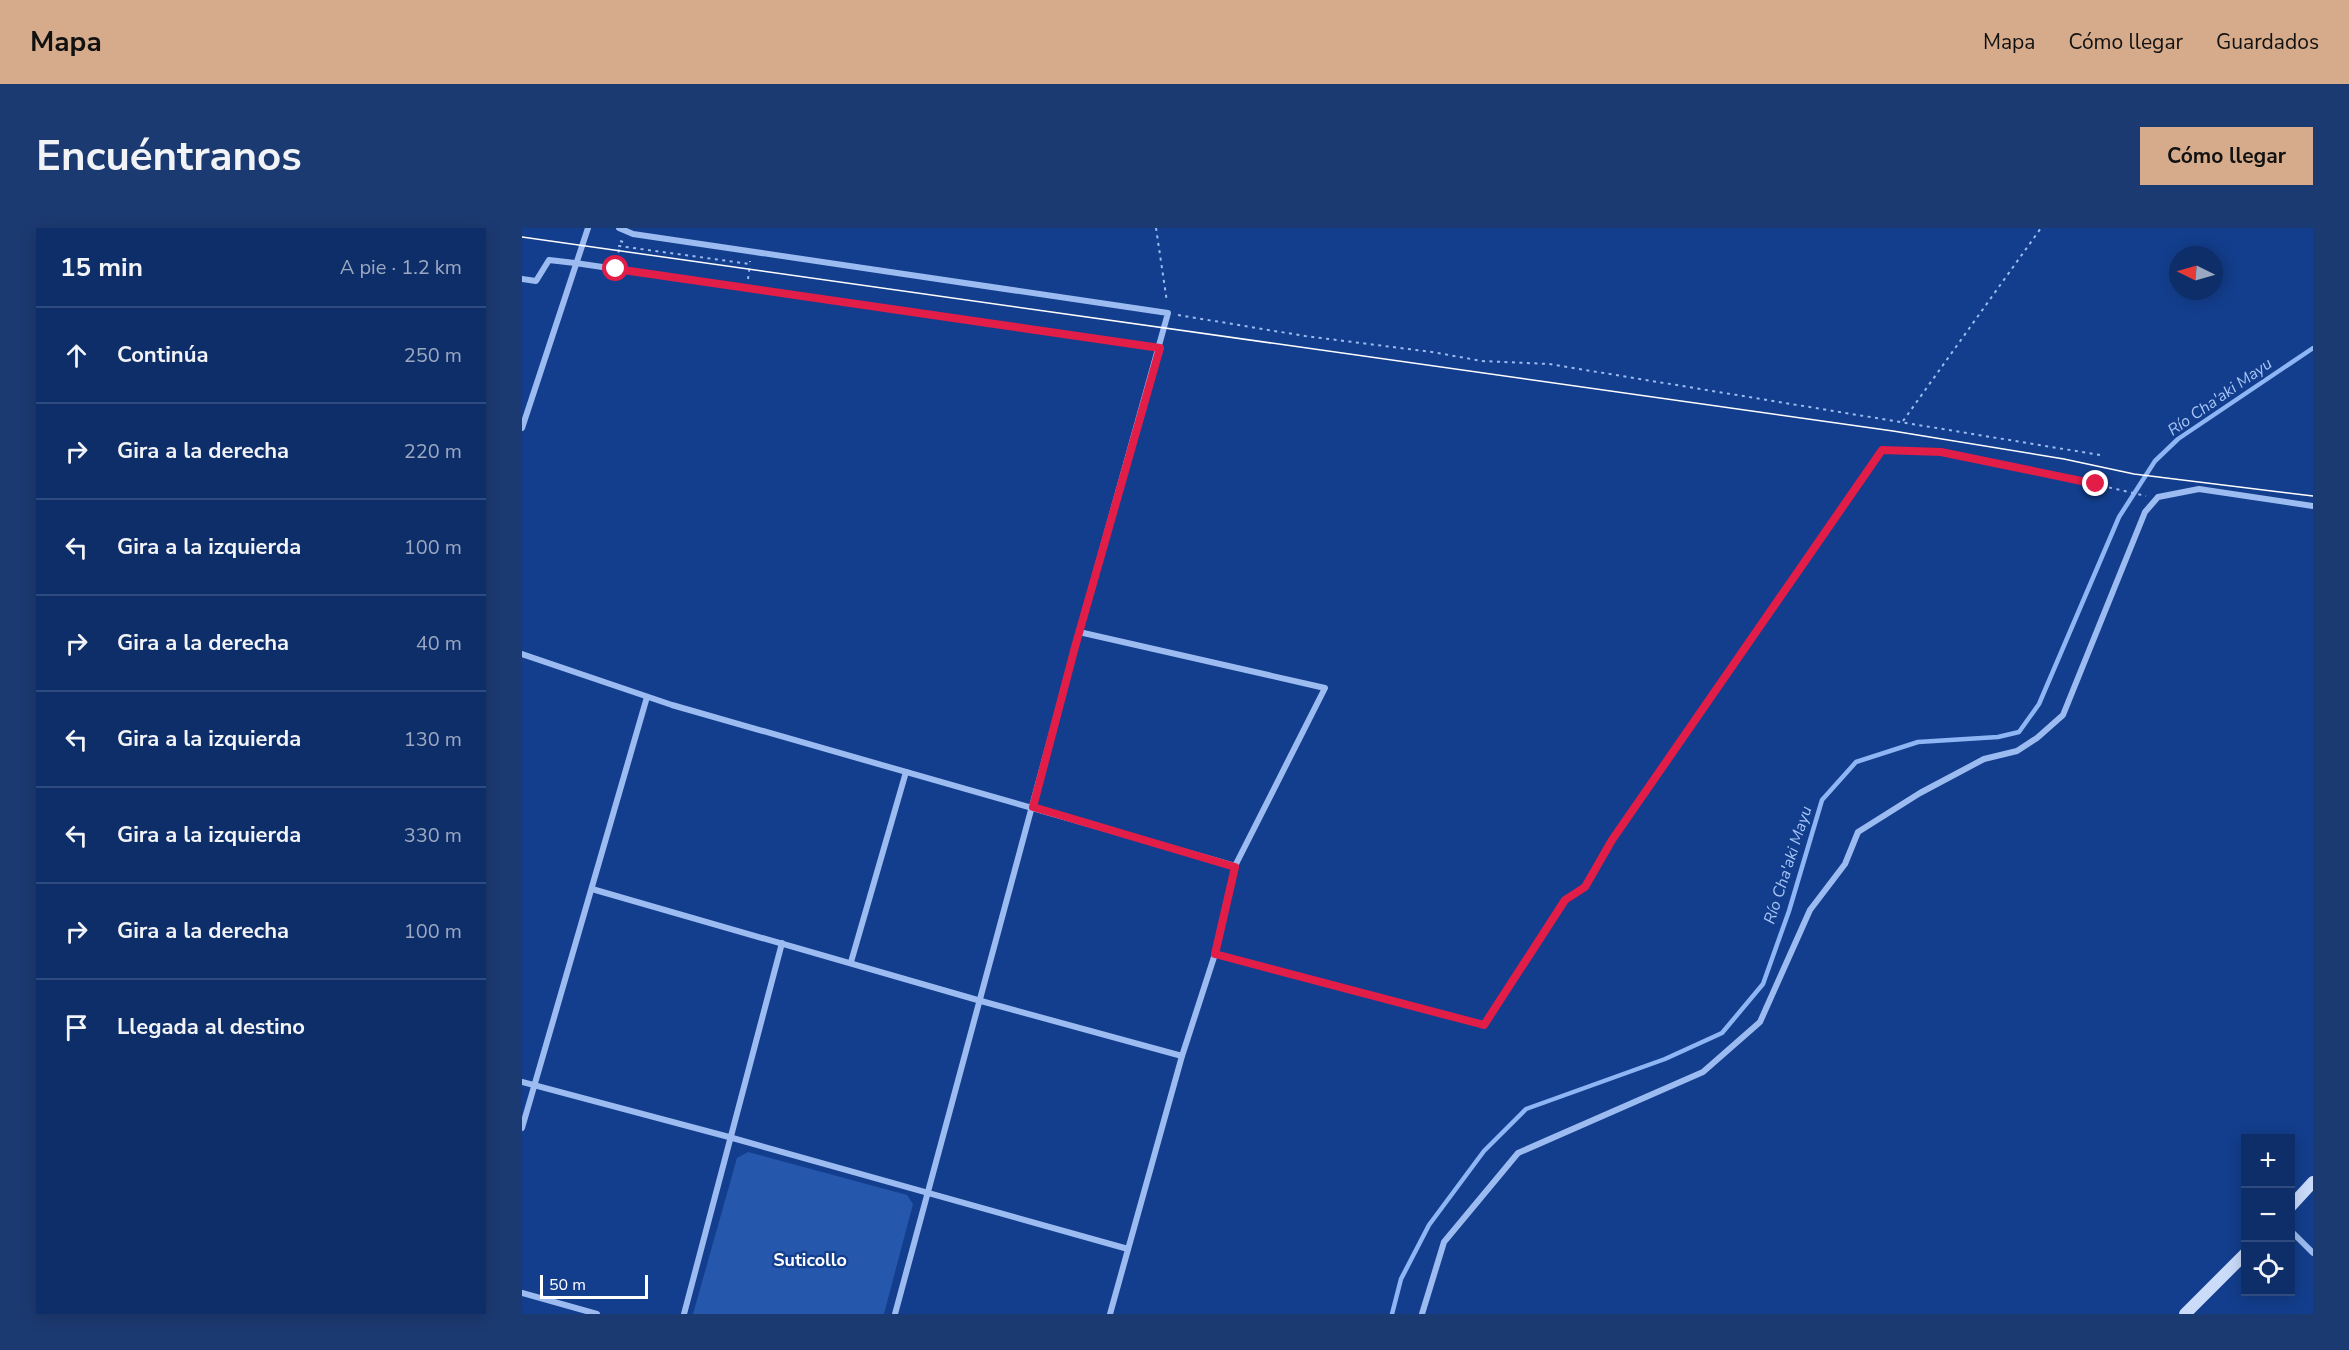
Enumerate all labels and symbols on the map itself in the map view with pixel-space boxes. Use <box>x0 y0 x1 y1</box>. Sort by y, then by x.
north arrow <box>2169 246 2223 300</box>
route start <box>602 255 628 281</box>
water label: Río Cha'aki Mayu <box>2163 353 2277 441</box>
route end <box>2082 470 2108 496</box>
water label: Río Cha'aki Mayu <box>1759 803 1817 927</box>
district label: Suticollo <box>773 1248 847 1272</box>
scale bar <box>540 1272 648 1300</box>

